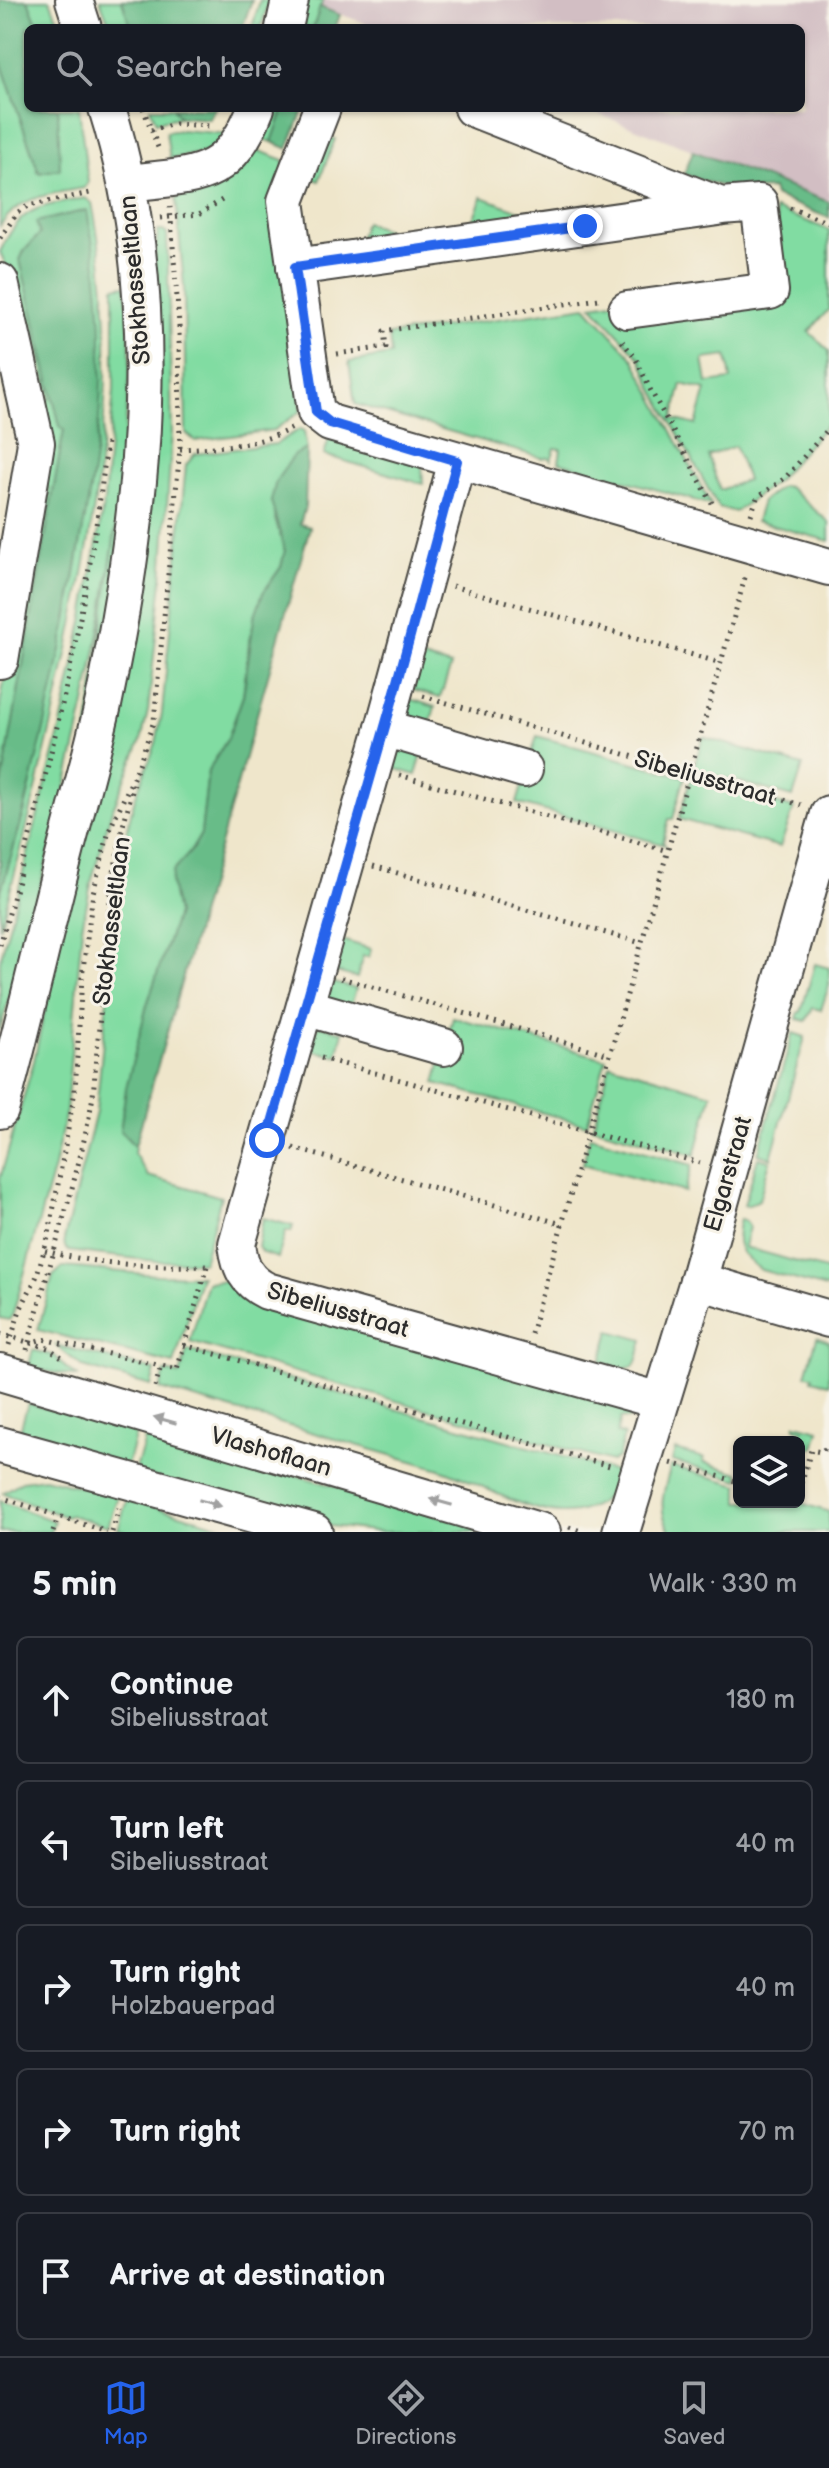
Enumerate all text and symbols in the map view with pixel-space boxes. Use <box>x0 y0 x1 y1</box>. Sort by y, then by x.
search box <box>24 24 805 112</box>
icon: search <box>52 46 96 90</box>
text: Search here <box>116 50 282 86</box>
street label: Stokhasseltlaan <box>113 194 157 366</box>
route end <box>567 208 603 244</box>
street label: Sibeliusstraat <box>631 744 780 812</box>
street label: Stokhasseltlaan <box>87 835 137 1007</box>
street label: Elgarstraat <box>698 1112 759 1235</box>
route start <box>249 1122 285 1158</box>
street label: Sibeliusstraat <box>264 1276 413 1344</box>
one-way arrow <box>152 1413 176 1426</box>
street label: Vlashoflaan <box>207 1421 335 1483</box>
map controls <box>733 1436 805 1508</box>
button: layers <box>733 1436 805 1508</box>
one-way arrow <box>428 1495 452 1508</box>
one-way arrow <box>198 1497 222 1510</box>
text: 5 min <box>32 1564 117 1605</box>
text: Walk · 330 m <box>649 1569 797 1600</box>
text: Continue <box>110 1667 233 1703</box>
icon: ahead <box>34 1678 78 1722</box>
text: 180 m <box>726 1685 795 1716</box>
text: Sibeliusstraat <box>110 1703 268 1734</box>
text: Turn left <box>110 1811 224 1847</box>
icon: left <box>34 1822 78 1866</box>
text: 40 m <box>735 1829 795 1860</box>
text: Sibeliusstraat <box>110 1847 268 1878</box>
text: Turn right <box>110 1955 241 1991</box>
icon: right <box>34 1966 78 2010</box>
text: 40 m <box>735 1973 795 2004</box>
text: Holzbauerpad <box>110 1991 275 2022</box>
icon: right <box>34 2110 78 2154</box>
text: Turn right <box>110 2114 241 2150</box>
text: 70 m <box>738 2117 795 2148</box>
icon: arrive <box>34 2254 78 2298</box>
text: Arrive at destination <box>110 2258 386 2294</box>
tab: Map <box>104 2376 148 2451</box>
tab: Directions <box>355 2376 456 2451</box>
tab: Saved <box>664 2376 725 2451</box>

